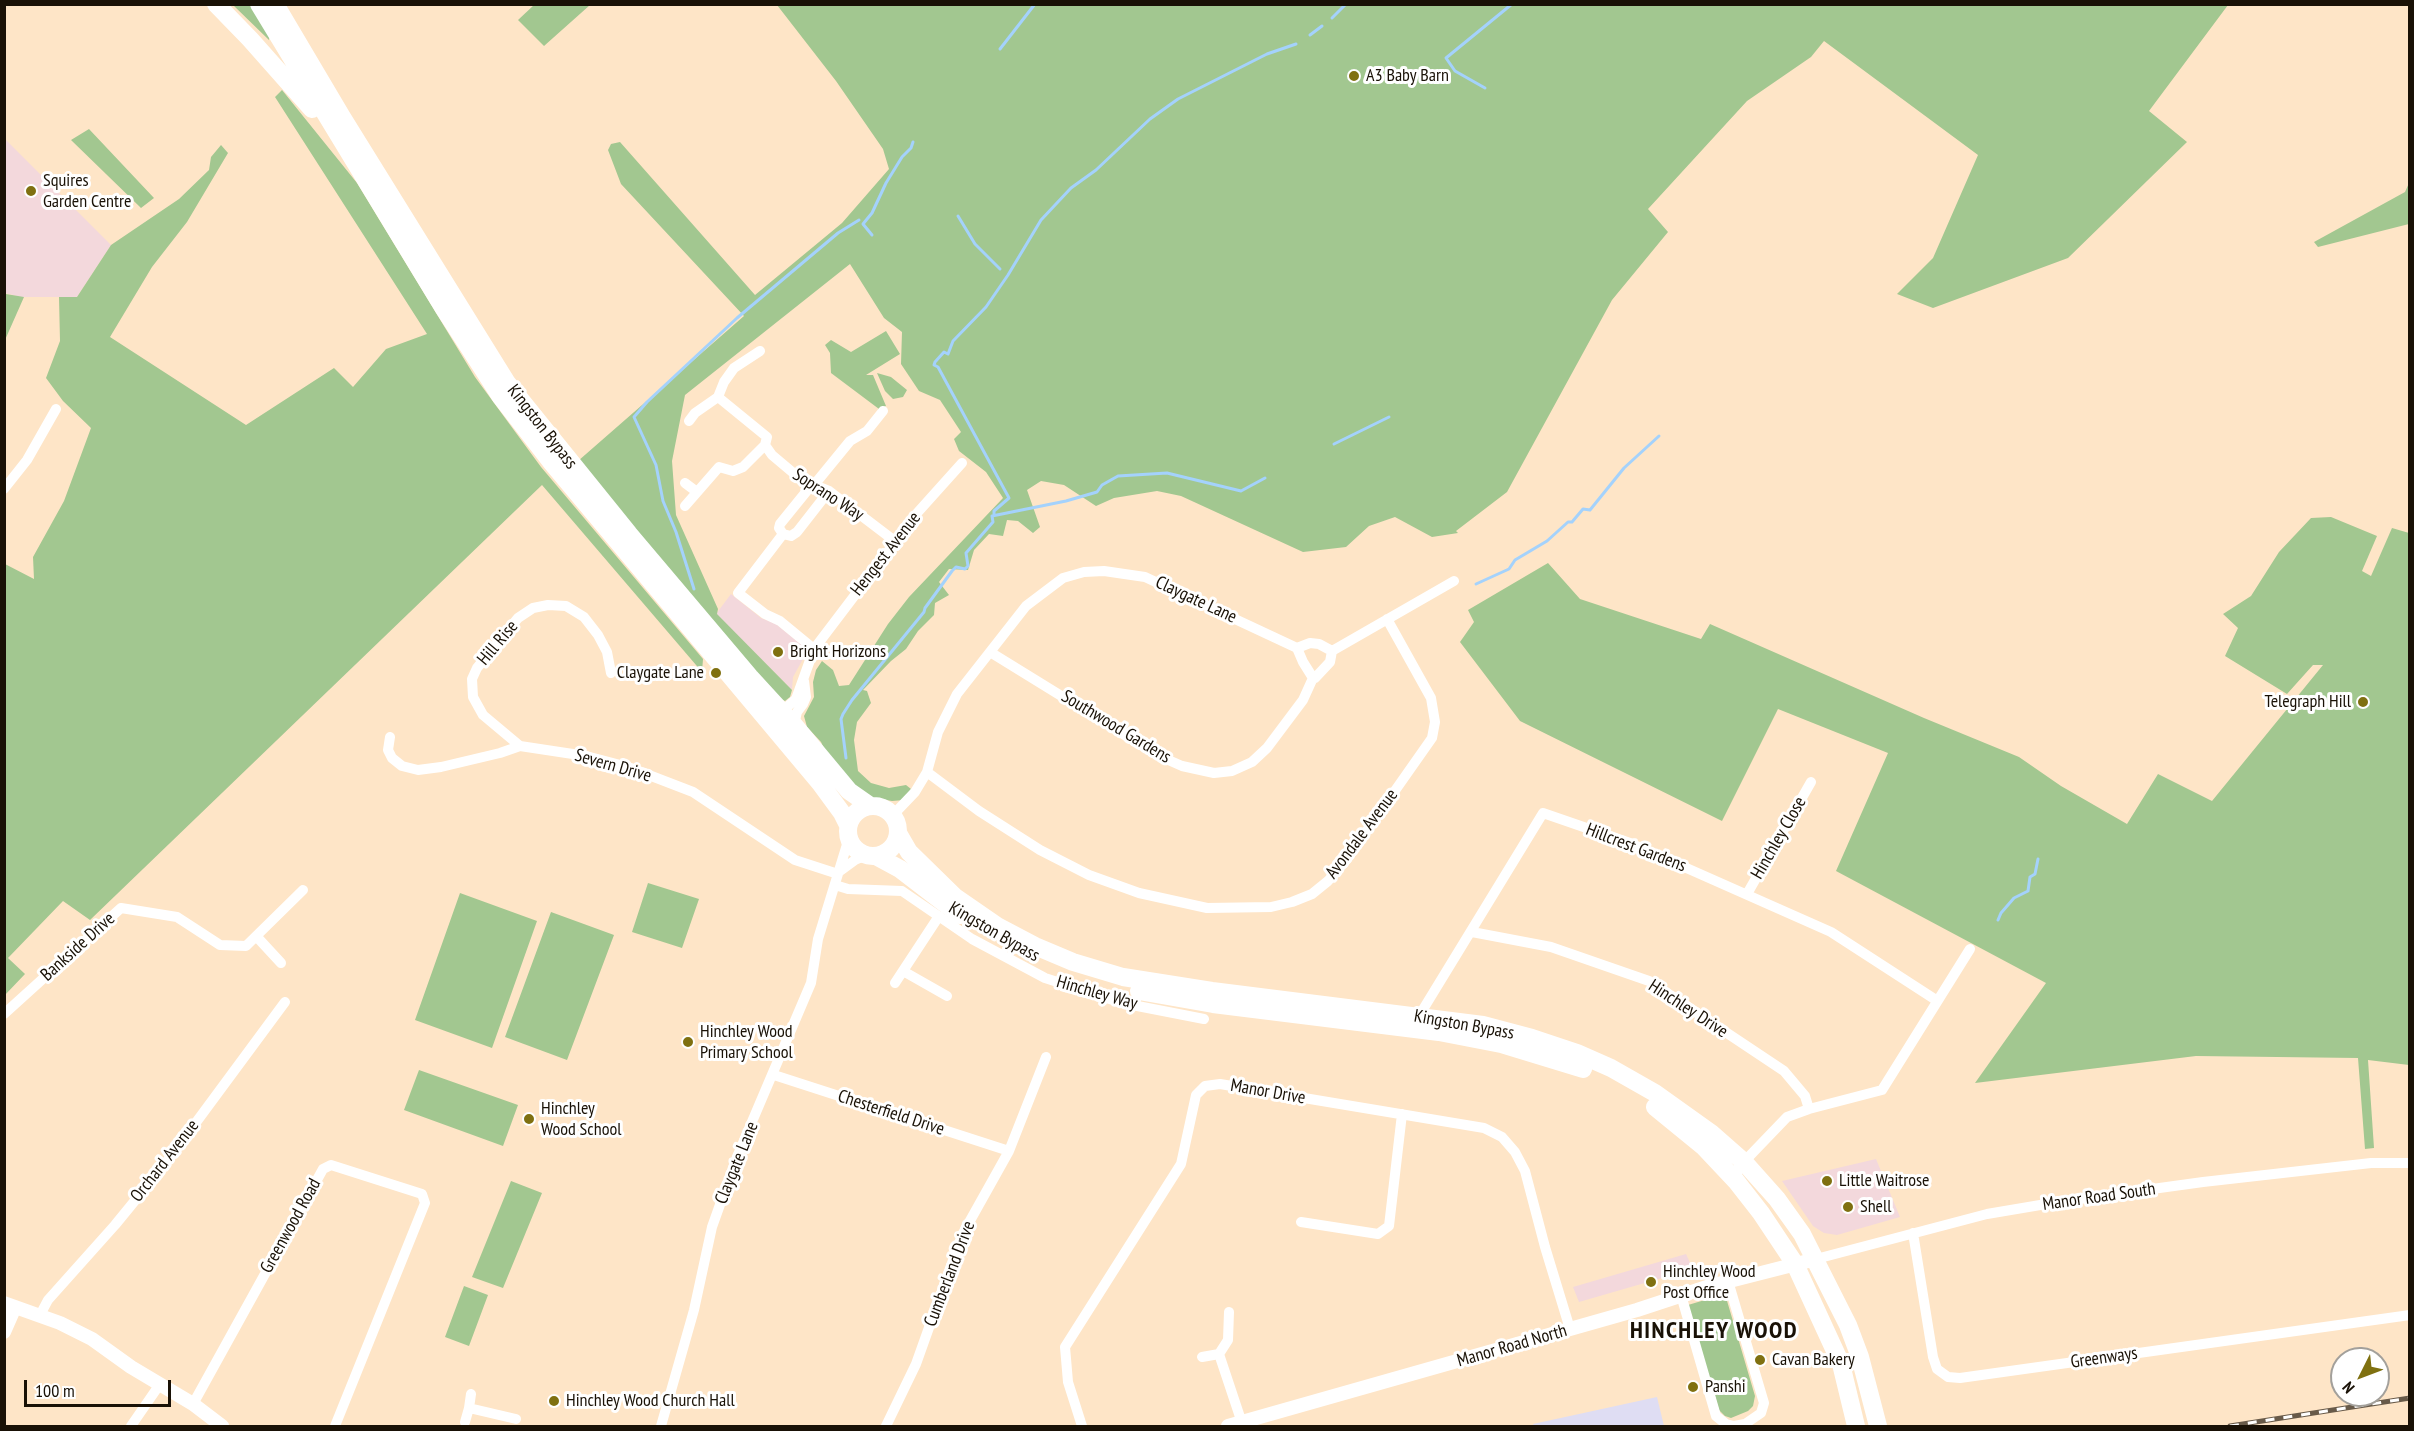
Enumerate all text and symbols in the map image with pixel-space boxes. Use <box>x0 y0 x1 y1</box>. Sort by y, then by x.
place label: A3 Baby Barn <box>1366 65 1449 87</box>
marker: A3 Baby Barn <box>1347 69 1361 83</box>
place label: Squires Garden Centre <box>43 170 131 213</box>
marker: Squires Garden Centre <box>24 184 38 198</box>
street label: Kingston Bypass <box>502 380 582 474</box>
street label: Soprano Way <box>788 464 868 526</box>
street label: Hengest Avenue <box>847 508 925 600</box>
street label: Claygate Lane <box>1152 572 1240 628</box>
street label: Hill Rise <box>473 616 523 670</box>
place label: Bright Horizons <box>790 641 886 663</box>
marker: Bright Horizons <box>771 645 785 659</box>
place label: Claygate Lane <box>617 662 704 684</box>
marker: Claygate Lane <box>709 666 723 680</box>
street label: Southwood Gardens <box>1057 686 1175 768</box>
place label: Telegraph Hill <box>2264 691 2351 713</box>
marker: Telegraph Hill <box>2356 695 2370 709</box>
street label: Severn Drive <box>572 745 654 787</box>
street label: Avondale Avenue <box>1321 785 1403 883</box>
street label: Hinchley Close <box>1747 793 1811 883</box>
street label: Hillcrest Gardens <box>1583 819 1689 877</box>
street label: Kingston Bypass <box>945 897 1043 967</box>
street label: Bankside Drive <box>36 908 120 986</box>
street label: Hinchley Way <box>1054 971 1140 1015</box>
street label: Hinchley Drive <box>1644 975 1732 1043</box>
street label: Kingston Bypass <box>1412 1006 1516 1044</box>
place label: Hinchley Wood Primary School <box>700 1021 793 1064</box>
marker: Hinchley Wood Primary School <box>681 1035 695 1049</box>
street label: Manor Drive <box>1229 1075 1307 1109</box>
street label: Chesterfield Drive <box>835 1086 947 1140</box>
place label: Hinchley Wood School <box>541 1098 621 1140</box>
marker: Hinchley Wood School <box>522 1112 536 1126</box>
street label: Orchard Avenue <box>126 1116 204 1206</box>
street label: Claygate Lane <box>711 1119 763 1207</box>
place label: Little Waitrose <box>1839 1170 1929 1192</box>
marker: Little Waitrose <box>1820 1174 1834 1188</box>
street label: Greenwood Road <box>256 1175 326 1277</box>
street label: Manor Road South <box>2041 1178 2157 1216</box>
place label: Shell <box>1860 1196 1891 1218</box>
marker: Shell <box>1841 1200 1855 1214</box>
street label: Cumberland Drive <box>920 1218 980 1330</box>
place label: Hinchley Wood Post Office <box>1663 1261 1755 1304</box>
marker: Hinchley Wood Post Office <box>1644 1275 1658 1289</box>
district label: HINCHLEY WOOD <box>1630 1317 1798 1345</box>
street label: Manor Road North <box>1455 1320 1569 1372</box>
street label: Greenways <box>2069 1343 2139 1373</box>
north arrow <box>2330 1347 2390 1407</box>
place label: Cavan Bakery <box>1772 1349 1855 1371</box>
marker: Cavan Bakery <box>1753 1353 1767 1367</box>
scale bar <box>27 1368 174 1406</box>
place label: Panshi <box>1705 1376 1746 1398</box>
text: N <box>2338 1378 2358 1398</box>
text: 100 m <box>35 1379 75 1402</box>
marker: Panshi <box>1686 1380 1700 1394</box>
place label: Hinchley Wood Church Hall <box>566 1390 735 1412</box>
marker: Hinchley Wood Church Hall <box>547 1394 561 1408</box>

